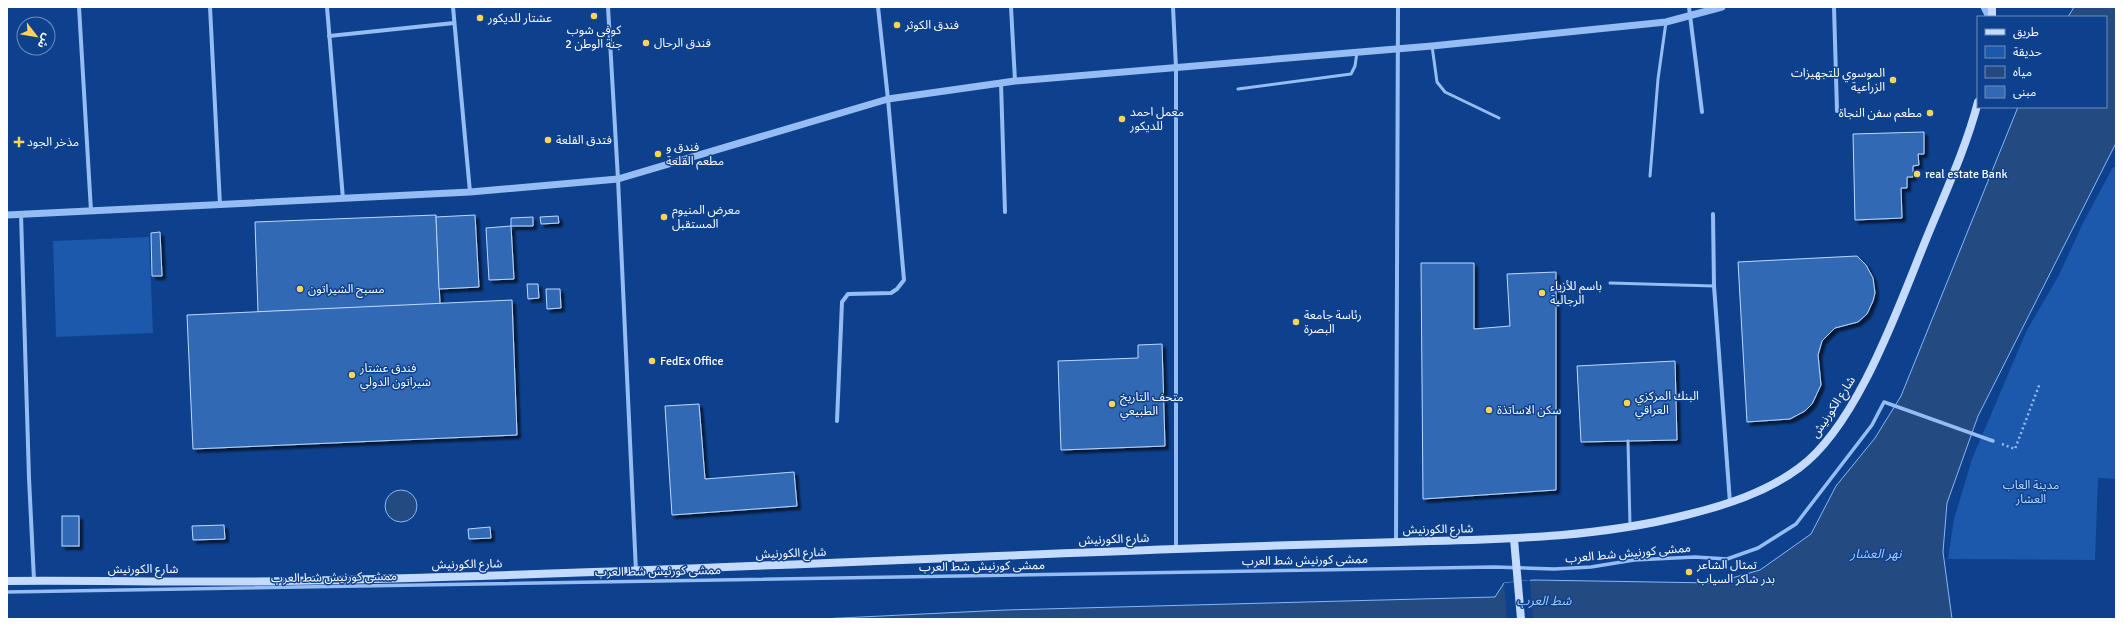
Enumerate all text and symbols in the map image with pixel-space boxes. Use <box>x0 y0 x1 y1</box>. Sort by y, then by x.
place label: عشتار للديكور <box>487 11 552 26</box>
marker: كوفي شوب جنة الوطن 2 <box>589 11 599 21</box>
marker: عشتار للديكور <box>475 13 485 23</box>
north arrow <box>16 16 56 56</box>
legend <box>1977 16 2107 108</box>
place label: فندق الكوثر <box>904 18 959 33</box>
marker: فندق الكوثر <box>892 20 902 30</box>
place label: كوفي شوب جنة الوطن 2 <box>565 23 623 52</box>
text: طريق <box>2013 25 2039 40</box>
text: ش <box>35 31 54 51</box>
place label: فندق الرحال <box>654 36 711 51</box>
marker: فندق الرحال <box>641 38 651 48</box>
text: حديقة <box>2013 45 2042 60</box>
text: مياه <box>2013 65 2032 80</box>
place label: الموسوي للتجهيزات الزراعية <box>1791 66 1885 95</box>
marker: الموسوي للتجهيزات الزراعية <box>1888 75 1898 85</box>
text: مبنى <box>2013 85 2036 100</box>
place label: معمل احمد للديكور <box>1129 105 1184 134</box>
place label: مطعم سفن النجاة <box>1839 106 1922 122</box>
marker: مطعم سفن النجاة <box>1925 108 1935 118</box>
marker: معمل احمد للديكور <box>1117 114 1127 124</box>
place label: فتدق القلعة <box>556 133 612 148</box>
place label: مذخر الجود <box>27 135 79 150</box>
marker: فتدق القلعة <box>543 135 553 145</box>
marker: مذخر الجود <box>14 137 24 147</box>
place label: فندق و مطعم القلعة <box>666 140 724 170</box>
marker: فندق و مطعم القلعة <box>653 149 663 159</box>
place label: real estate Bank <box>1925 167 2008 182</box>
marker: real estate Bank <box>1912 169 1922 179</box>
place label: معرض المنيوم المستقبل <box>672 203 740 232</box>
marker: معرض المنيوم المستقبل <box>659 212 669 222</box>
place label: باسم للأزياء الرجالية <box>1550 279 1602 308</box>
place label: مسبح الشيراتون <box>308 282 384 298</box>
marker: مسبح الشيراتون <box>295 284 305 294</box>
marker: باسم للأزياء الرجالية <box>1537 288 1547 298</box>
place label: رئاسة جامعة البصرة <box>1304 308 1362 337</box>
marker: رئاسة جامعة البصرة <box>1291 317 1301 327</box>
place label: FedEx Office <box>660 354 723 369</box>
marker: FedEx Office <box>647 356 657 366</box>
place label: فندق عشتار شيراتون الدولي <box>359 361 431 392</box>
marker: فندق عشتار شيراتون الدولي <box>347 370 357 380</box>
street label: شارع الكورنيش <box>1808 374 1860 442</box>
place label: البنك المركزي العراقي <box>1635 389 1699 420</box>
place label: متحف التاريخ الطبيعي <box>1120 390 1184 421</box>
marker: البنك المركزي العراقي <box>1622 398 1632 408</box>
marker: متحف التاريخ الطبيعي <box>1107 399 1117 409</box>
place label: سكن الاساتذة <box>1497 403 1561 418</box>
marker: سكن الاساتذة <box>1484 405 1494 415</box>
park label: مدينة العاب العشار <box>2003 478 2059 507</box>
street label: شارع الكورنيش <box>1403 521 1474 539</box>
street label: شارع الكورنيش <box>1078 531 1150 549</box>
street label: ممشى كورنيش شط العرب <box>1565 541 1691 566</box>
street label: شارع الكورنيش <box>755 545 827 563</box>
water label: نهر العشار <box>1850 546 1903 562</box>
street label: ممشى كورنيش شط العرب <box>1242 552 1368 569</box>
street label: شارع الكورنيش <box>432 556 503 574</box>
street label: ممشى كورنيش شط العرب <box>919 558 1045 575</box>
place label: تمثال الشاعر بدر شاكر السياب <box>1696 558 1775 587</box>
street label: شارع الكورنيش <box>108 562 178 578</box>
street label: ممشى كورنيش شط العرب <box>595 563 721 580</box>
marker: تمثال الشاعر بدر شاكر السياب <box>1684 567 1694 577</box>
street label: ممشى كورنيش شط العرب <box>271 569 397 586</box>
water label: شط العرب <box>1516 593 1572 609</box>

